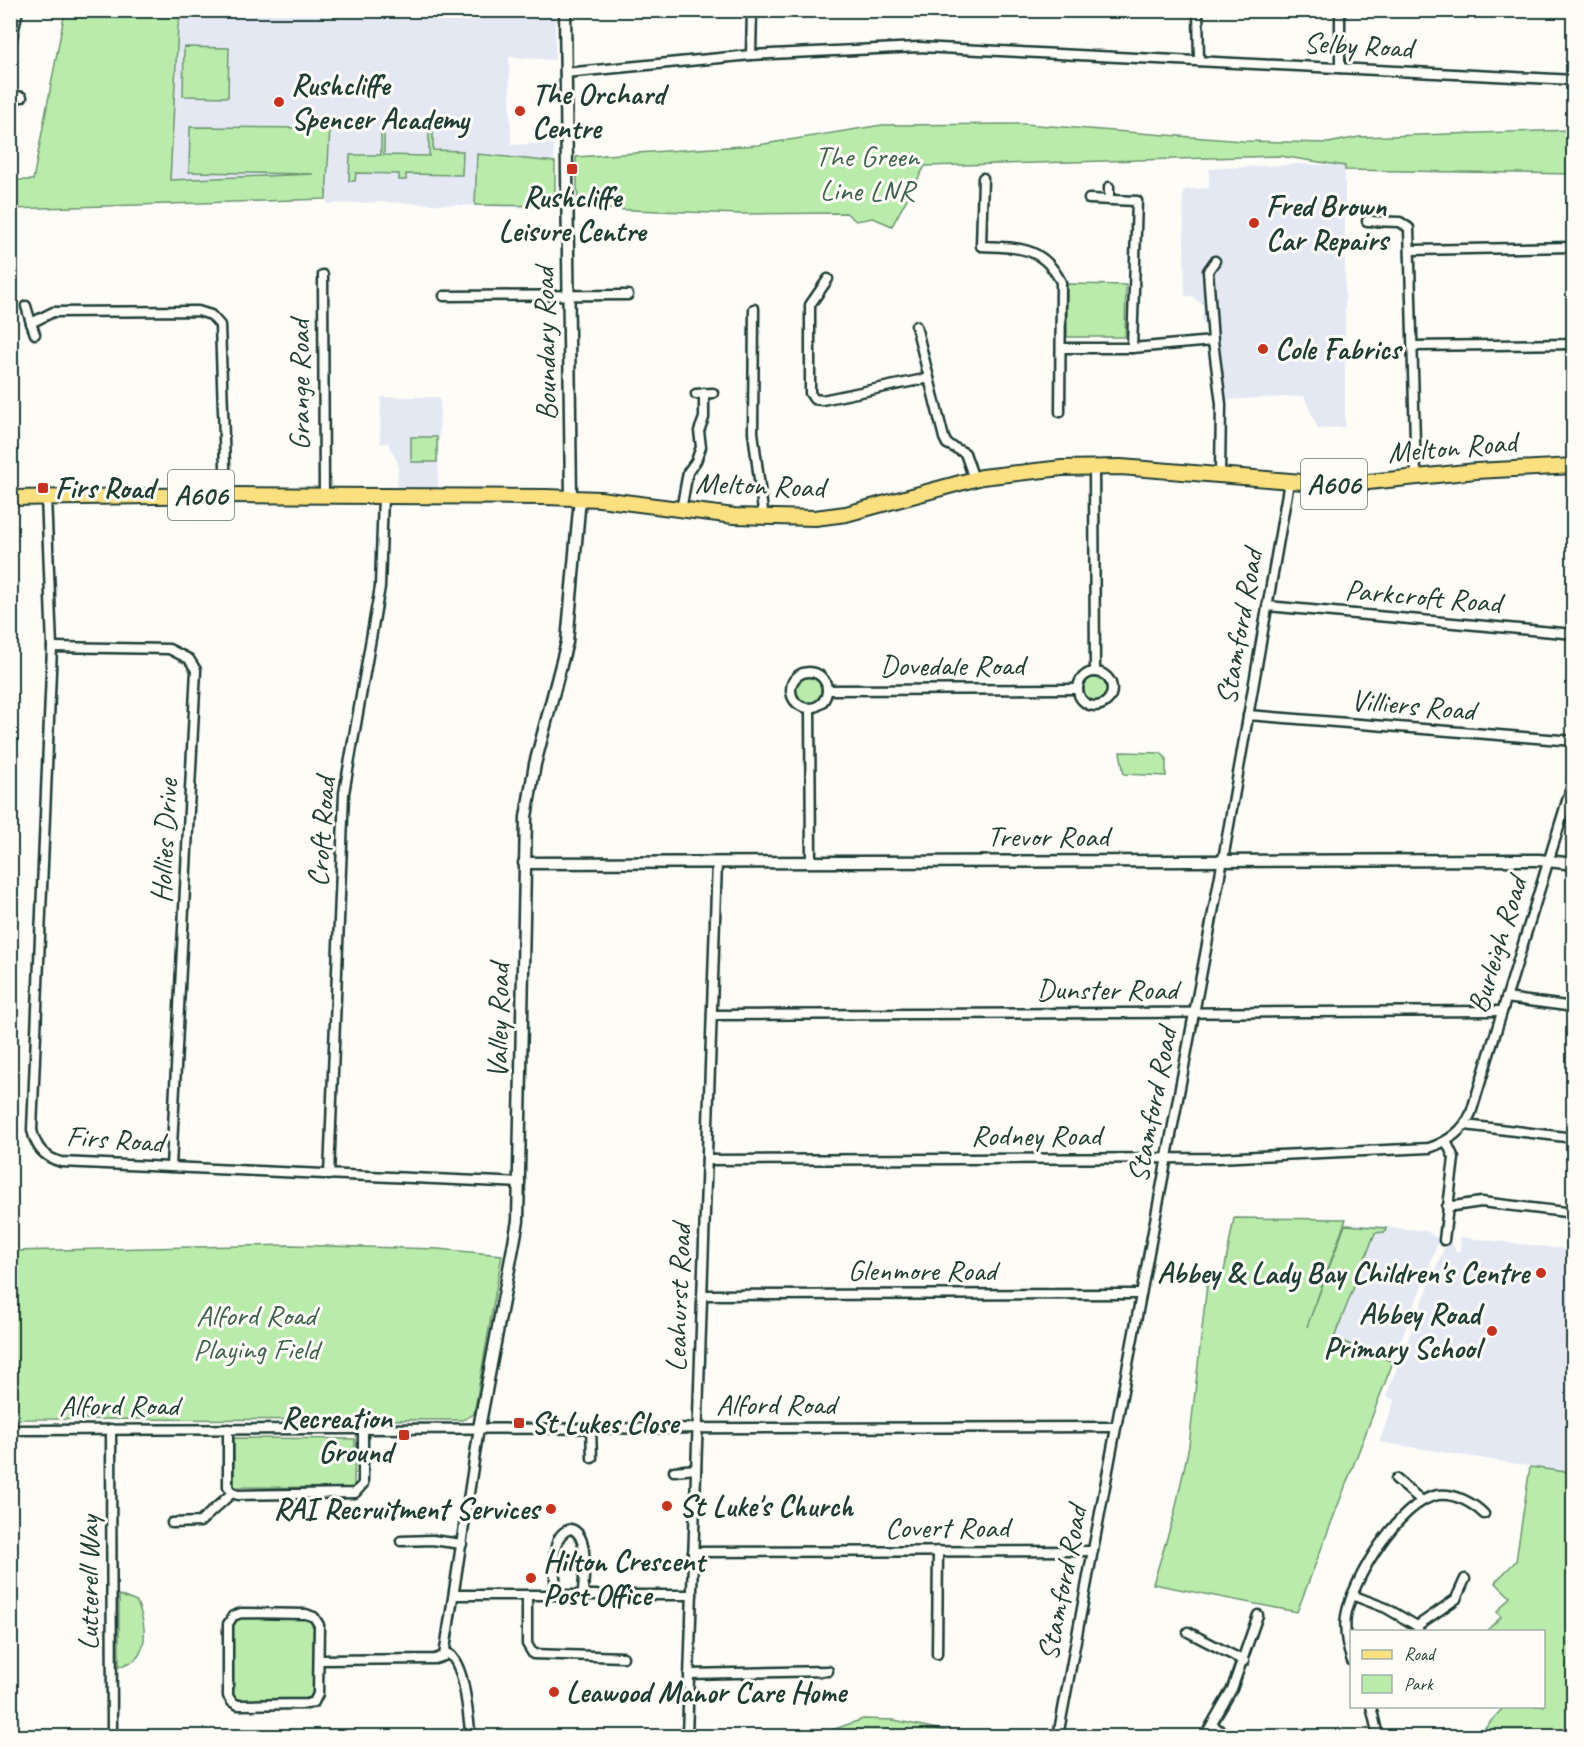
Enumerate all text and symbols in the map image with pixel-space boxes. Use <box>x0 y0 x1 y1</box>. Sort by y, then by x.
street label: Selby Road <box>1302 23 1418 67</box>
place label: Rushcliffe Spencer Academy <box>291 66 471 139</box>
place label: The Orchard Centre <box>532 75 670 147</box>
marker: Rushcliffe Spencer Academy <box>272 95 286 109</box>
marker: The Orchard Centre <box>513 104 527 118</box>
park label: The Green Line LNR <box>815 137 921 209</box>
marker: Rushcliffe Leisure Centre <box>565 162 579 176</box>
place label: Rushcliffe Leisure Centre <box>498 178 648 250</box>
place label: Fred Brown Car Repairs <box>1266 187 1391 259</box>
marker: Fred Brown Car Repairs <box>1247 216 1261 230</box>
street label: Boundary Road <box>525 263 565 421</box>
street label: Grange Road <box>280 315 318 450</box>
place label: Cole Fabrics <box>1275 330 1404 368</box>
marker: Cole Fabrics <box>1256 342 1270 356</box>
street label: Melton Road <box>1386 422 1522 472</box>
road number: A606 <box>1301 459 1367 509</box>
street label: Melton Road <box>695 464 829 506</box>
place label: Firs Road <box>55 469 159 507</box>
road number: A606 <box>168 470 234 520</box>
marker: Firs Road <box>36 481 50 495</box>
street label: Stamford Road <box>1207 542 1272 708</box>
street label: Parkcroft Road <box>1344 570 1507 622</box>
street label: Dovedale Road <box>880 646 1029 684</box>
street label: Villiers Road <box>1349 681 1481 730</box>
street label: Croft Road <box>298 772 344 888</box>
street label: Hollies Drive <box>142 776 186 904</box>
street label: Trevor Road <box>987 817 1113 855</box>
street label: Burleigh Road <box>1458 868 1537 1017</box>
street label: Valley Road <box>478 959 518 1079</box>
street label: Dunster Road <box>1036 970 1182 1008</box>
street label: Stamford Road <box>1118 1020 1186 1186</box>
street label: Rodney Road <box>971 1116 1105 1154</box>
street label: Firs Road <box>65 1117 169 1162</box>
street label: Leahurst Road <box>656 1219 700 1373</box>
street label: Glenmore Road <box>848 1251 1001 1289</box>
place label: Abbey & Lady Bay Children's Centre <box>1157 1254 1531 1293</box>
marker: Abbey & Lady Bay Children's Centre <box>1534 1266 1548 1280</box>
place label: Abbey Road Primary School <box>1324 1295 1486 1367</box>
park label: Alford Road Playing Field <box>193 1296 323 1368</box>
marker: Abbey Road Primary School <box>1485 1324 1499 1338</box>
street label: Alford Road <box>716 1385 840 1423</box>
street label: Alford Road <box>59 1386 183 1424</box>
place label: Recreation Ground <box>281 1399 397 1471</box>
place label: St Lukes Close <box>531 1404 681 1442</box>
marker: St Lukes Close <box>512 1416 526 1430</box>
marker: Recreation Ground <box>397 1428 411 1442</box>
place label: St Luke's Church <box>679 1487 854 1525</box>
place label: RAI Recruitment Services <box>273 1490 542 1528</box>
street label: Stamford Road <box>1028 1498 1096 1664</box>
marker: St Luke's Church <box>660 1499 674 1513</box>
marker: RAI Recruitment Services <box>544 1502 558 1516</box>
street label: Covert Road <box>885 1508 1013 1546</box>
street label: Lutterell Way <box>69 1513 107 1651</box>
place label: Hilton Crescent Post Office <box>543 1542 707 1614</box>
marker: Hilton Crescent Post Office <box>524 1571 538 1585</box>
legend <box>1350 1630 1545 1708</box>
text: Road <box>1404 1643 1437 1665</box>
place label: Leawood Manor Care Home <box>566 1673 849 1711</box>
text: Park <box>1404 1673 1434 1695</box>
marker: Leawood Manor Care Home <box>547 1685 561 1699</box>

